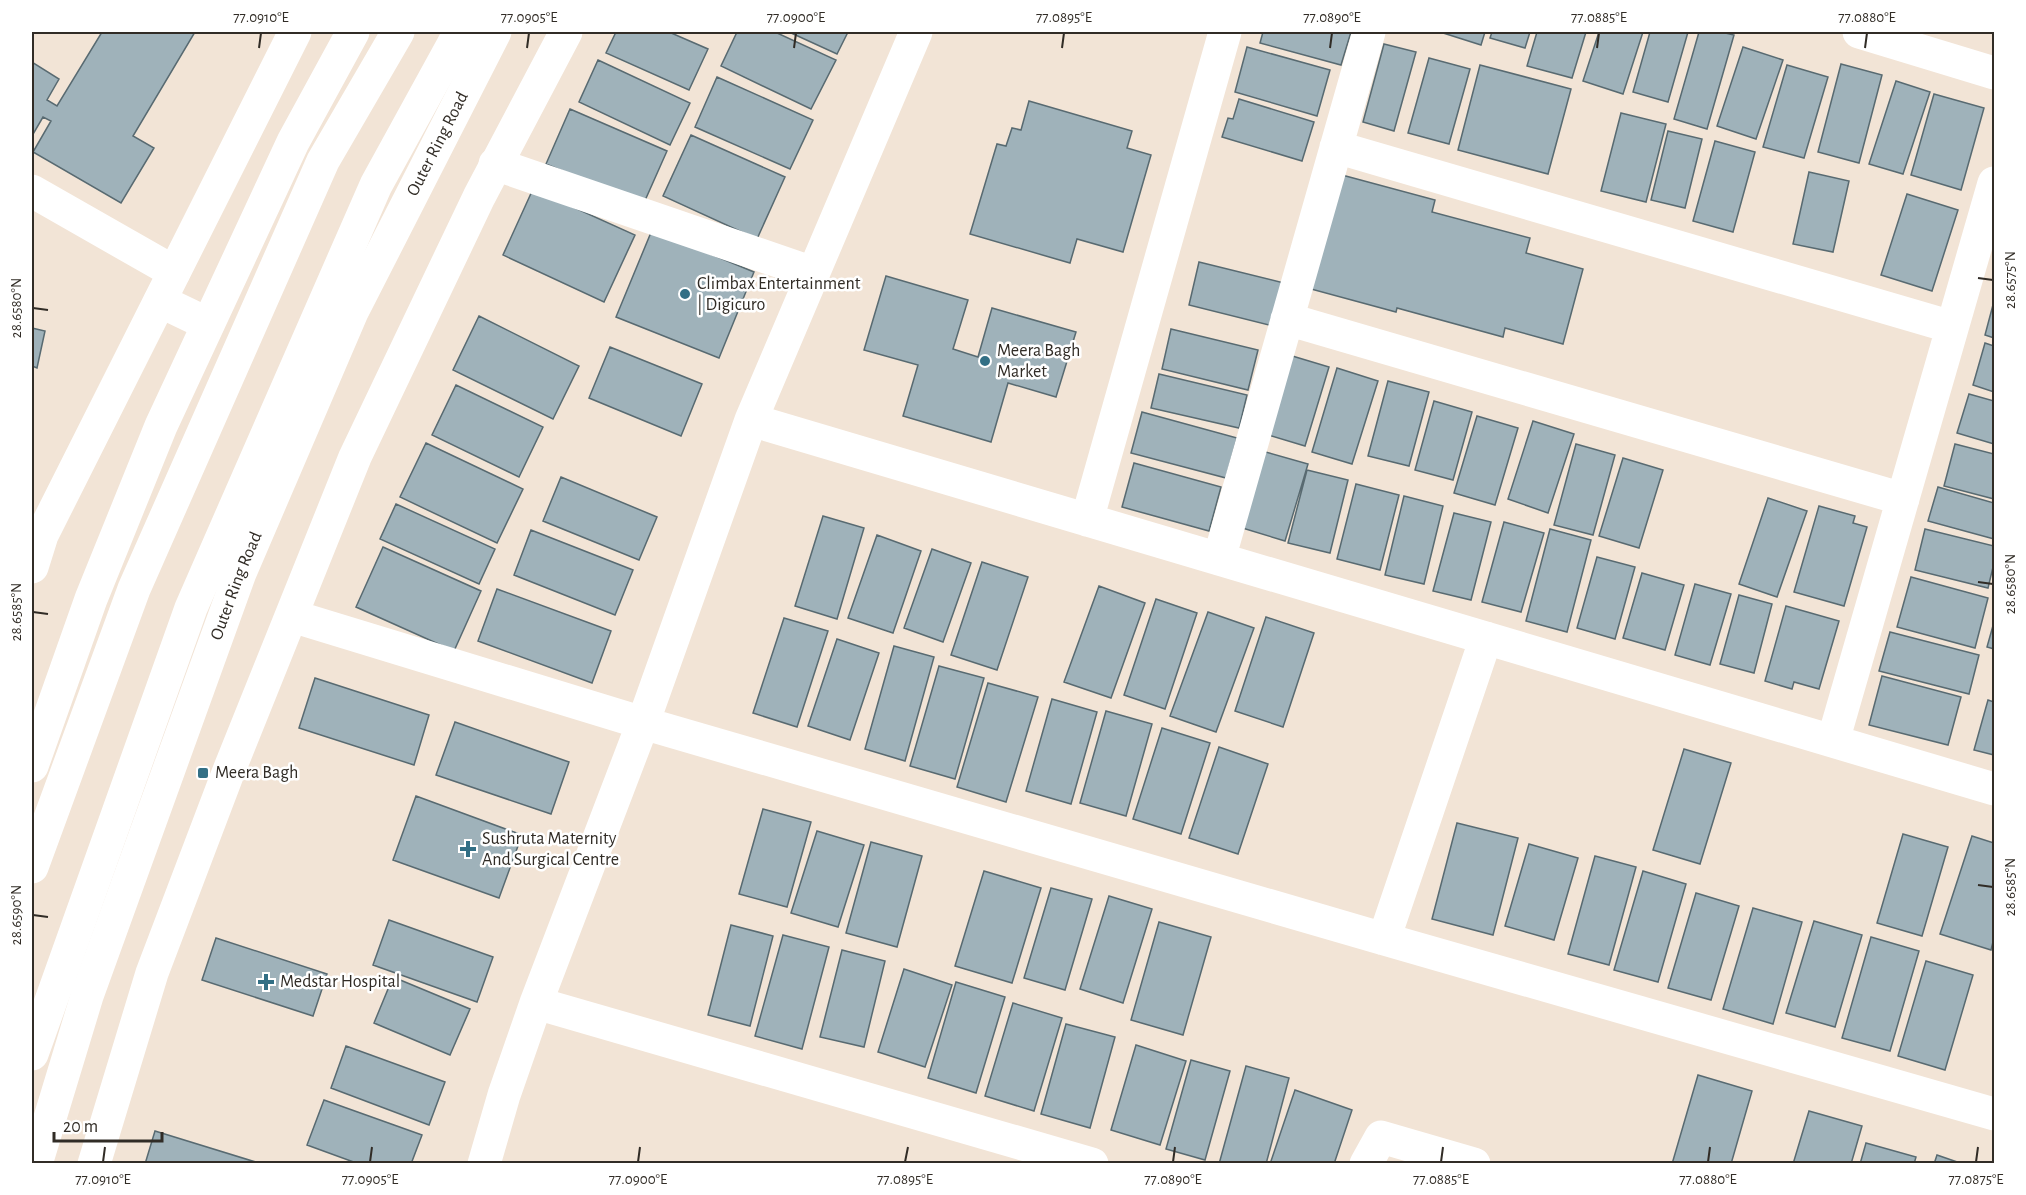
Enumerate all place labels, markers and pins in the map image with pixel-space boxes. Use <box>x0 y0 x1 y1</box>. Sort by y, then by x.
place label: Climbax Entertainment | Digicuro <box>697 275 861 315</box>
marker: Climbax Entertainment | Digicuro <box>678 287 692 301</box>
place label: Meera Bagh Market <box>997 342 1080 381</box>
marker: Meera Bagh Market <box>978 354 992 368</box>
place label: Meera Bagh <box>215 764 298 782</box>
marker: Meera Bagh <box>196 766 210 780</box>
place label: Sushruta Maternity And Surgical Centre <box>482 830 619 869</box>
marker: Sushruta Maternity And Surgical Centre <box>459 840 477 858</box>
marker: Medstar Hospital <box>257 973 275 991</box>
place label: Medstar Hospital <box>280 973 400 991</box>

